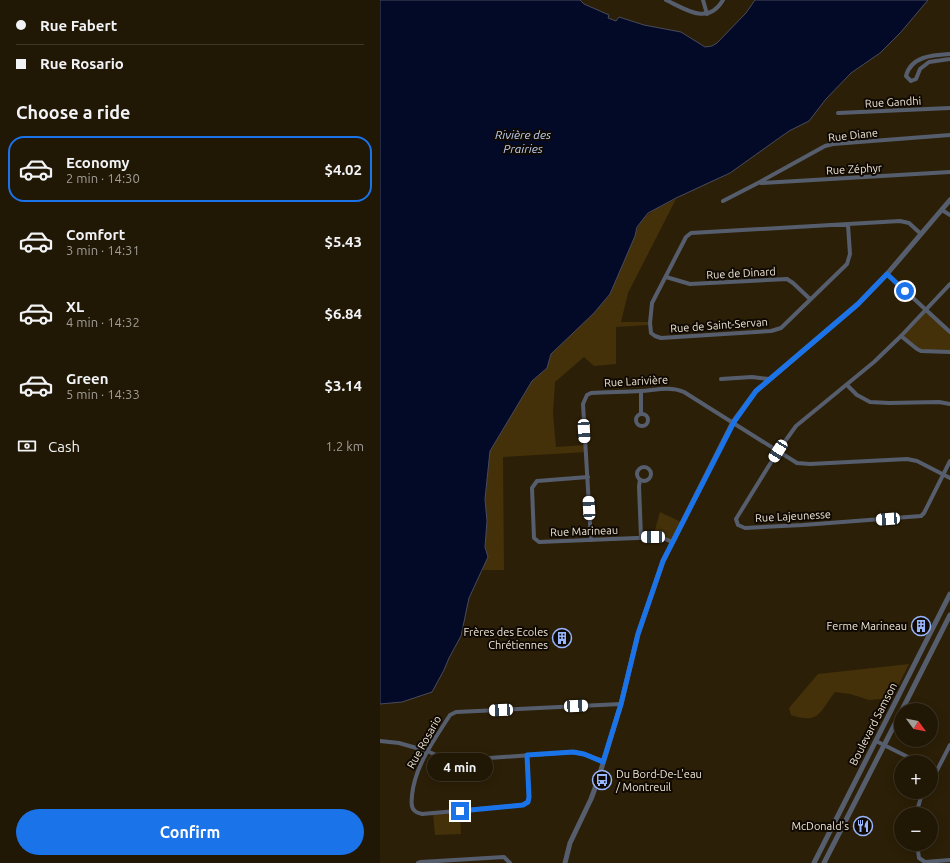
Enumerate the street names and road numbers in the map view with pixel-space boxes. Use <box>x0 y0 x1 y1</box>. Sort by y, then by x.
street label: Rue Gandhi <box>865 95 921 109</box>
street label: Rue Diane <box>827 126 879 144</box>
street label: Rue Zéphyr <box>826 161 883 176</box>
street label: Rue de Dinard <box>706 265 776 281</box>
street label: Rue de Saint-Servan <box>670 316 768 334</box>
street label: Rue Larivière <box>604 373 668 389</box>
street label: Rue Lajeunesse <box>755 508 831 524</box>
street label: Rue Marineau <box>550 524 618 538</box>
street label: Boulevard Samson <box>847 681 899 767</box>
street label: Rue Rosario <box>405 713 443 771</box>

